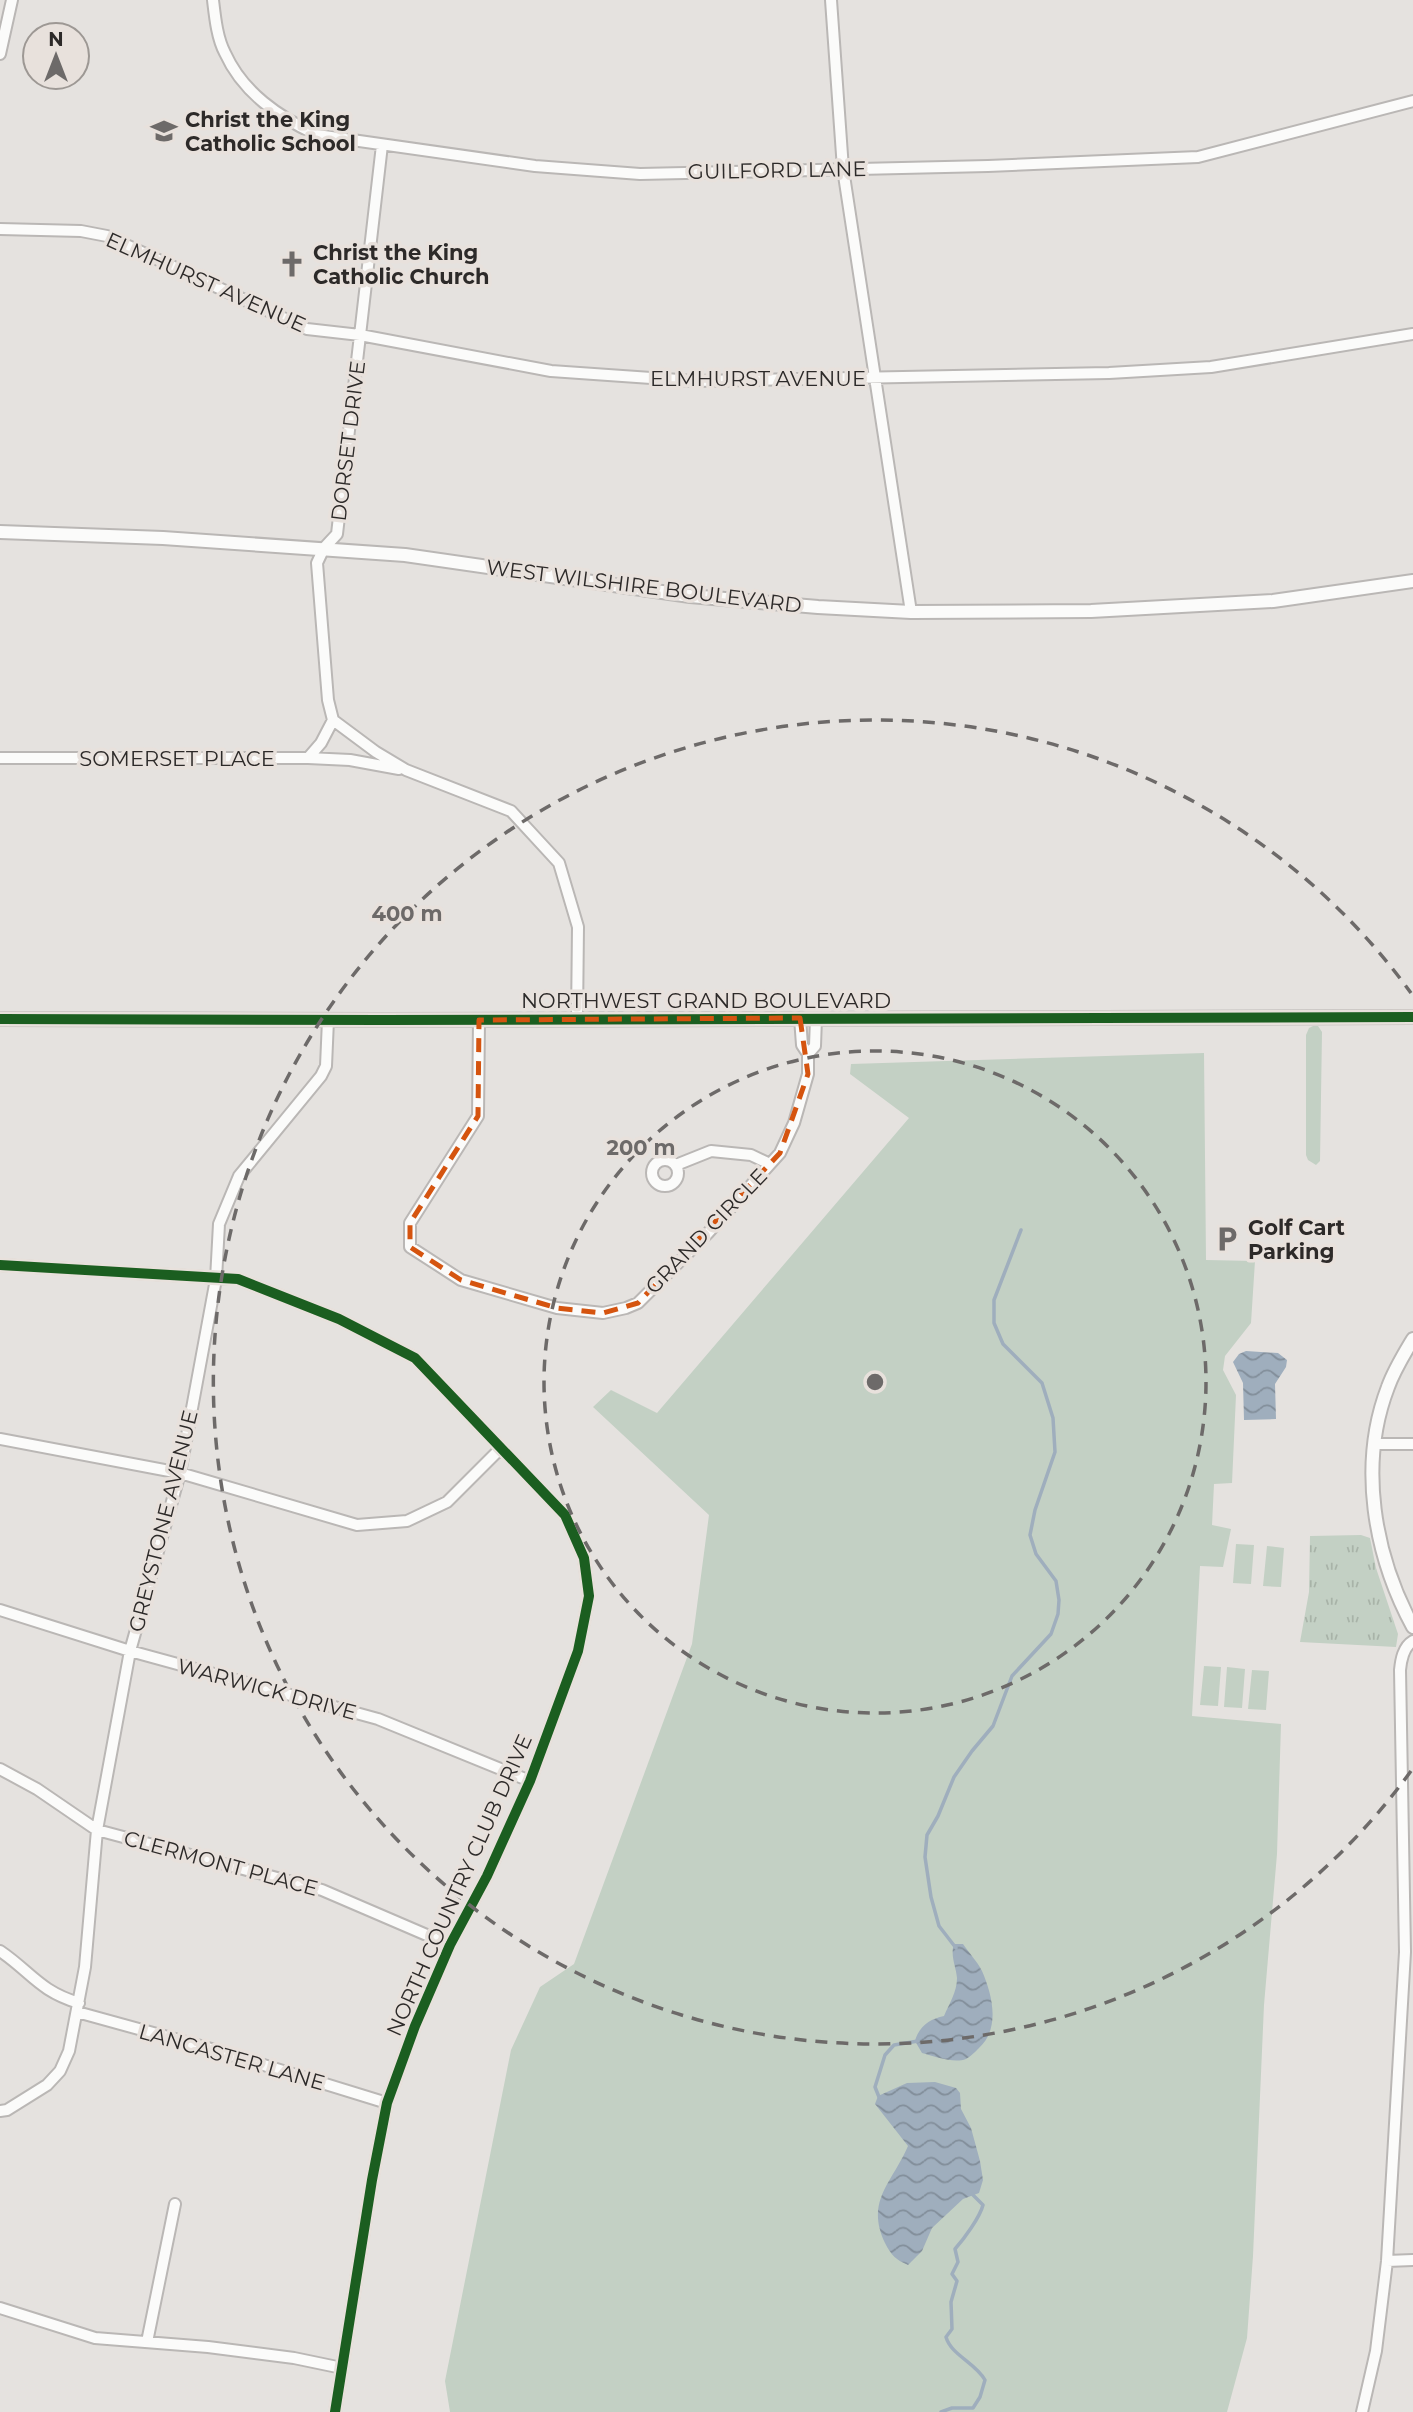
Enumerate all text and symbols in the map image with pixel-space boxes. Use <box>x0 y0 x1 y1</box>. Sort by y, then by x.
north arrow <box>21 21 91 91</box>
text: N <box>48 28 64 51</box>
place label: Christ the King Catholic School <box>185 107 356 156</box>
school or university icon: Christ the King Catholic School <box>149 116 179 146</box>
street label: GUILFORD LANE <box>687 156 867 184</box>
street label: ELMHURST AVENUE <box>102 227 310 337</box>
place label: Christ the King Catholic Church <box>313 240 489 289</box>
church icon: Christ the King Catholic Church <box>277 249 307 279</box>
street label: DORSET DRIVE <box>326 359 370 523</box>
street label: ELMHURST AVENUE <box>650 366 866 391</box>
street label: WEST WILSHIRE BOULEVARD <box>485 554 803 618</box>
street label: SOMERSET PLACE <box>79 746 275 771</box>
text: 400 m <box>372 901 442 926</box>
street label: NORTHWEST GRAND BOULEVARD <box>521 988 891 1013</box>
text: 200 m <box>607 1135 675 1160</box>
street label: GRAND CIRCLE <box>640 1163 772 1299</box>
place label: Golf Cart Parking <box>1248 1215 1345 1264</box>
parking icon: Golf Cart Parking <box>1212 1224 1242 1254</box>
centre of rings <box>863 1370 887 1394</box>
street label: GREYSTONE AVENUE <box>123 1408 203 1634</box>
street label: WARWICK DRIVE <box>175 1653 359 1725</box>
street label: NORTH COUNTRY CLUB DRIVE <box>381 1730 537 2040</box>
street label: CLERMONT PLACE <box>121 1825 321 1901</box>
street label: LANCASTER LANE <box>136 2019 328 2095</box>

